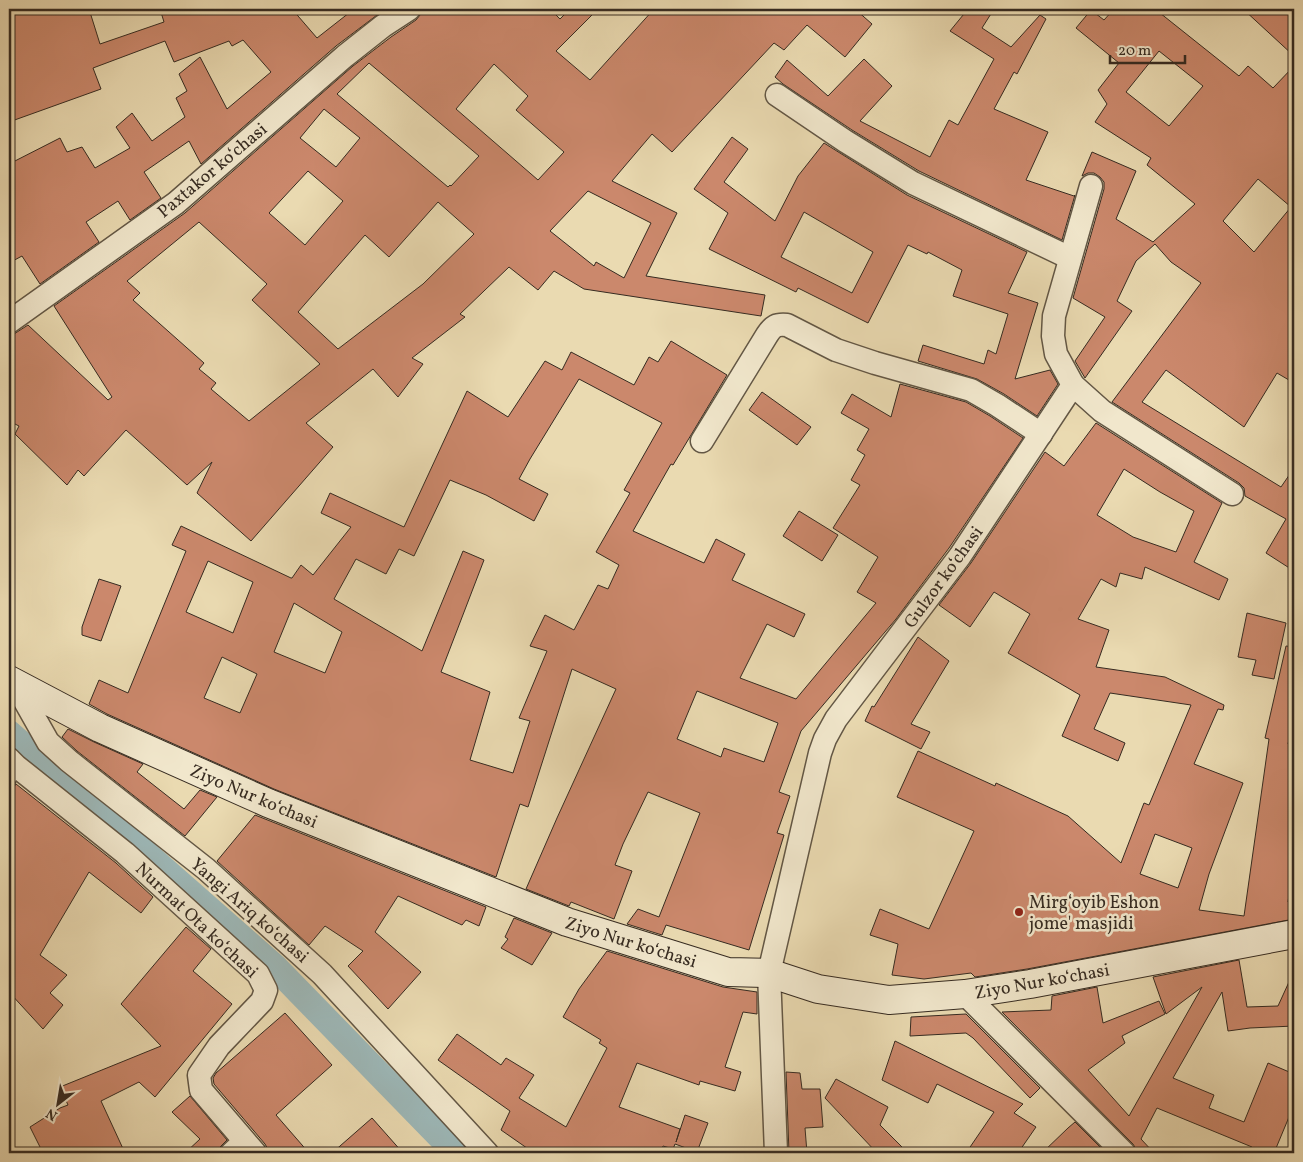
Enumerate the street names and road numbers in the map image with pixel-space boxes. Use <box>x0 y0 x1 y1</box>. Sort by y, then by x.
street label: Paxtakor koʻchasi <box>153 118 273 225</box>
street label: Gulzor koʻchasi <box>899 522 990 634</box>
street label: Ziyo Nur koʻchasi <box>186 759 321 836</box>
street label: Yangi Ariq koʻchasi <box>184 853 314 970</box>
street label: Nurmat Ota koʻchasi <box>129 857 263 985</box>
street label: Ziyo Nur koʻchasi <box>562 912 699 975</box>
street label: Ziyo Nur koʻchasi <box>973 958 1112 1007</box>

